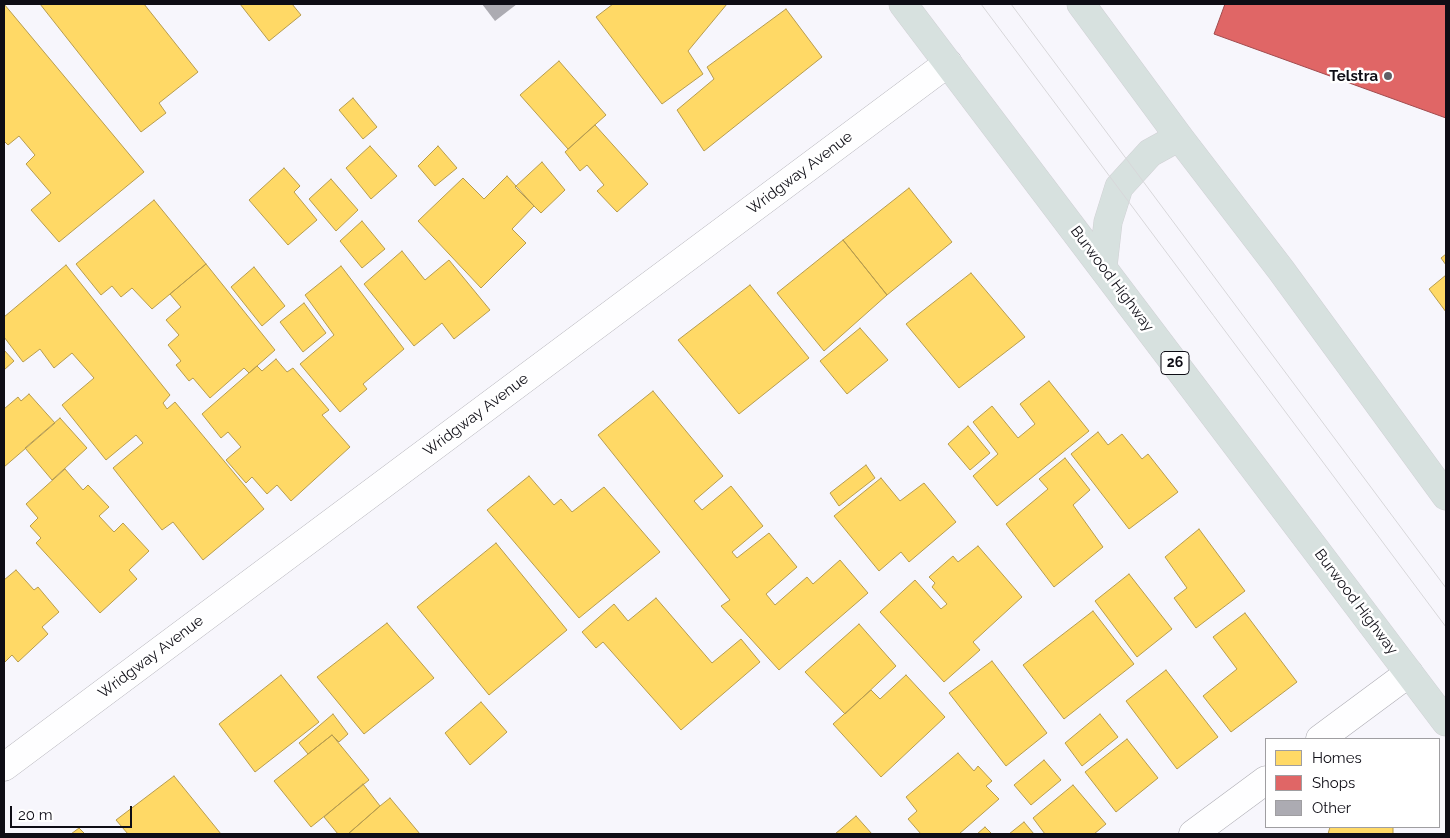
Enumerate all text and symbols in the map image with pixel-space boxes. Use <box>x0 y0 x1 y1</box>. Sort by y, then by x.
place label: Telstra <box>1329 67 1378 85</box>
marker: Telstra <box>1382 70 1394 82</box>
street label: Wridgway Avenue <box>744 128 856 218</box>
street label: Burwood Highway <box>1066 223 1158 335</box>
road number: 26 <box>1161 352 1189 374</box>
street label: Wridgway Avenue <box>420 370 532 460</box>
street label: Burwood Highway <box>1310 546 1402 658</box>
street label: Wridgway Avenue <box>95 612 207 702</box>
legend <box>1265 738 1440 828</box>
text: Homes <box>1312 749 1362 767</box>
text: Shops <box>1312 774 1355 792</box>
scale bar <box>12 796 135 828</box>
text: Other <box>1312 799 1351 817</box>
text: 20 m <box>18 806 53 824</box>

